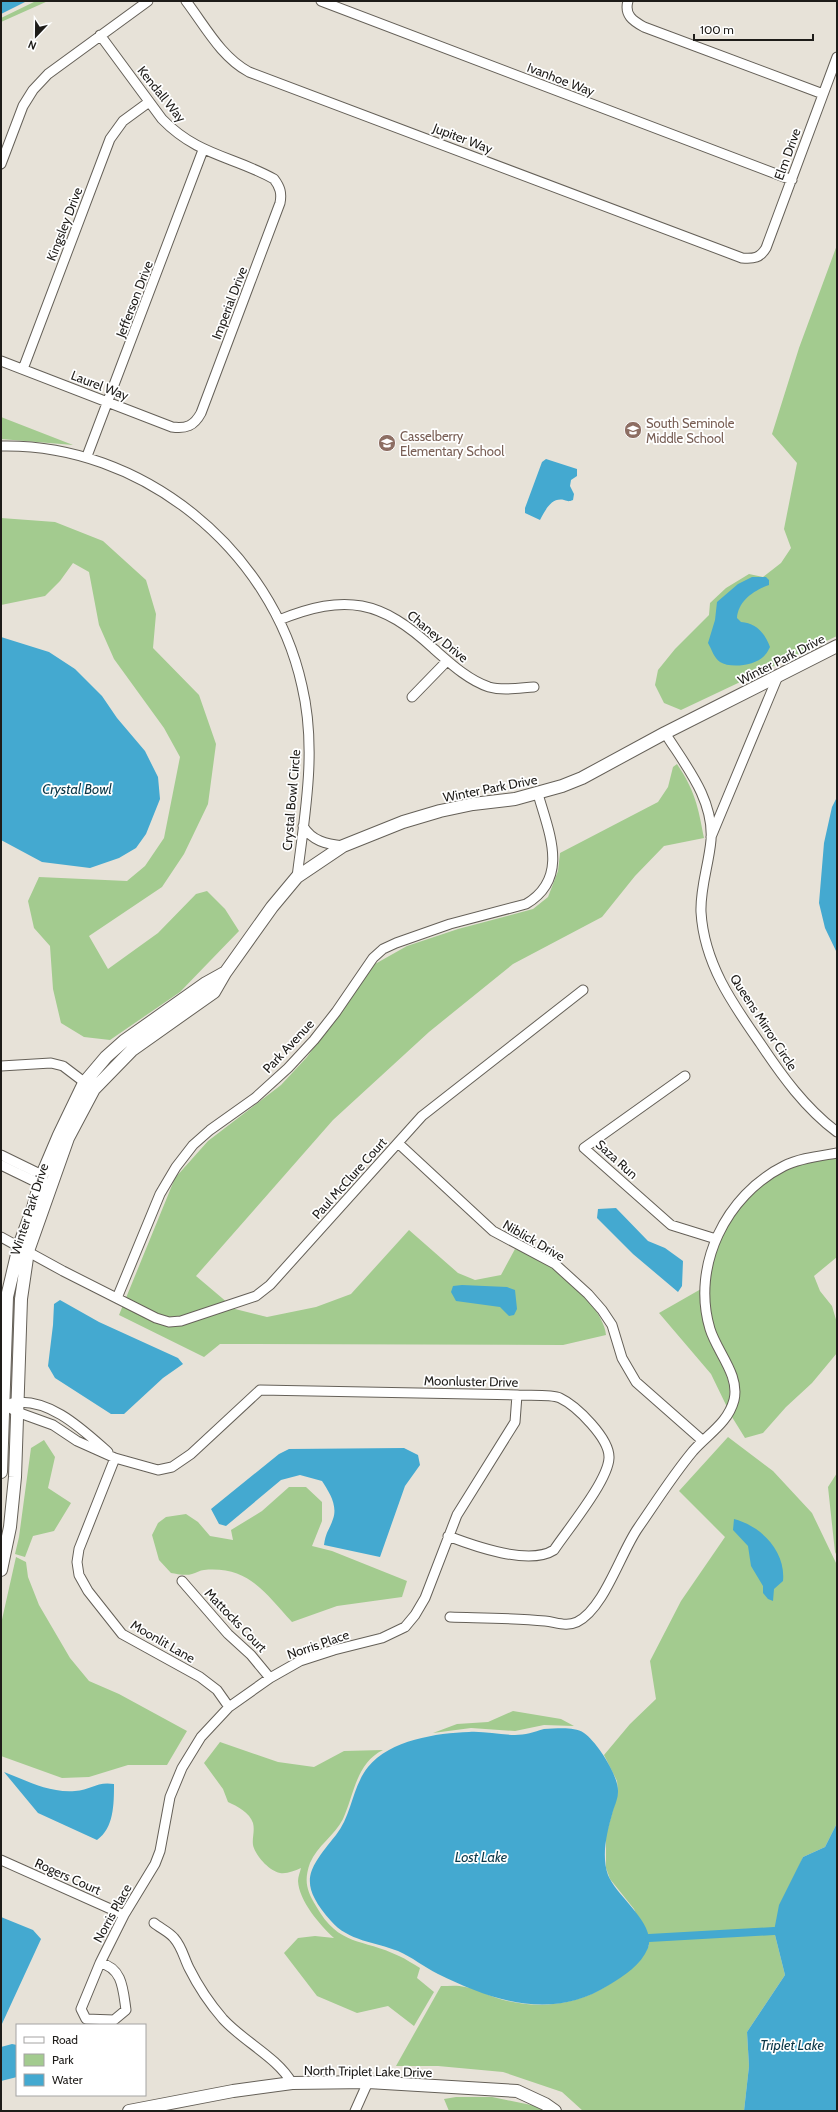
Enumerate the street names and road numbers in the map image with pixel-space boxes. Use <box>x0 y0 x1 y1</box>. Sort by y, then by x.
street label: Ivanhoe Way <box>525 59 597 99</box>
street label: Kendall Way <box>134 63 190 126</box>
street label: Jupiter Way <box>430 119 495 157</box>
street label: Elm Drive <box>770 126 804 182</box>
street label: Kingsley Drive <box>43 185 86 263</box>
street label: Jefferson Drive <box>112 258 156 341</box>
street label: Imperial Drive <box>208 264 250 342</box>
street label: Laurel Way <box>69 367 131 403</box>
street label: Chaney Drive <box>404 607 472 666</box>
street label: Winter Park Drive <box>735 630 828 688</box>
street label: Crystal Bowl Circle <box>279 748 303 851</box>
street label: Winter Park Drive <box>442 771 539 805</box>
street label: Queens Mirror Circle <box>727 971 801 1073</box>
street label: Park Avenue <box>259 1016 317 1076</box>
street label: Paul McClure Court <box>308 1133 390 1222</box>
street label: Saza Run <box>593 1136 641 1182</box>
street label: Winter Park Drive <box>7 1161 51 1257</box>
street label: Niblick Drive <box>500 1216 568 1264</box>
street label: Moonluster Drive <box>424 1372 519 1390</box>
street label: Mattocks Court <box>201 1585 271 1656</box>
street label: Moonlit Lane <box>128 1616 198 1666</box>
street label: Norris Place <box>285 1626 351 1662</box>
street label: Rogers Court <box>33 1854 104 1898</box>
street label: Norris Place <box>89 1881 135 1945</box>
street label: North Triplet Lake Drive <box>304 2062 433 2080</box>

